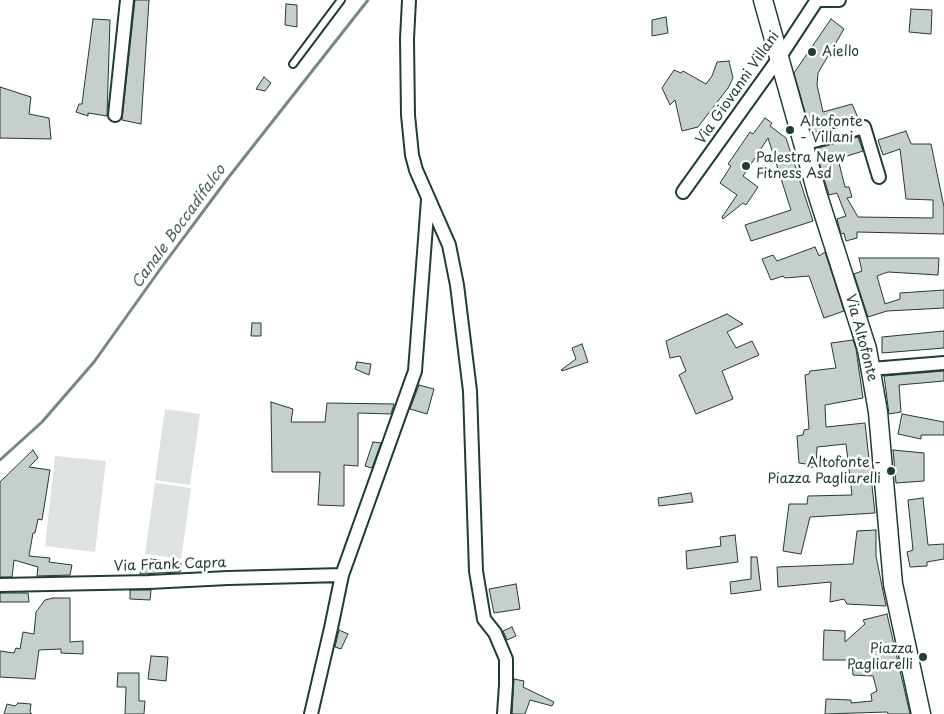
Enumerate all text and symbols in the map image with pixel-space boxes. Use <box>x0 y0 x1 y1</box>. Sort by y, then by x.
street label: Via Giovanni Villani <box>693 28 783 148</box>
place label: Aiello <box>822 44 859 60</box>
marker: Aiello <box>806 46 818 58</box>
place label: Altofonte - Villani <box>800 114 863 146</box>
marker: Altofonte - Villani <box>784 124 796 136</box>
place label: Palestra New Fitness Asd <box>756 150 845 182</box>
marker: Palestra New Fitness Asd <box>740 160 752 172</box>
water label: Canale Boccadifalco <box>128 162 230 292</box>
street label: Via Altofonte <box>841 293 881 383</box>
place label: Altofonte - Piazza Pagliarelli <box>767 455 881 488</box>
marker: Altofonte - Piazza Pagliarelli <box>885 465 897 477</box>
street label: Via Frank Capra <box>114 555 226 575</box>
place label: Piazza Pagliarelli <box>847 641 913 674</box>
marker: Piazza Pagliarelli <box>917 651 929 663</box>

